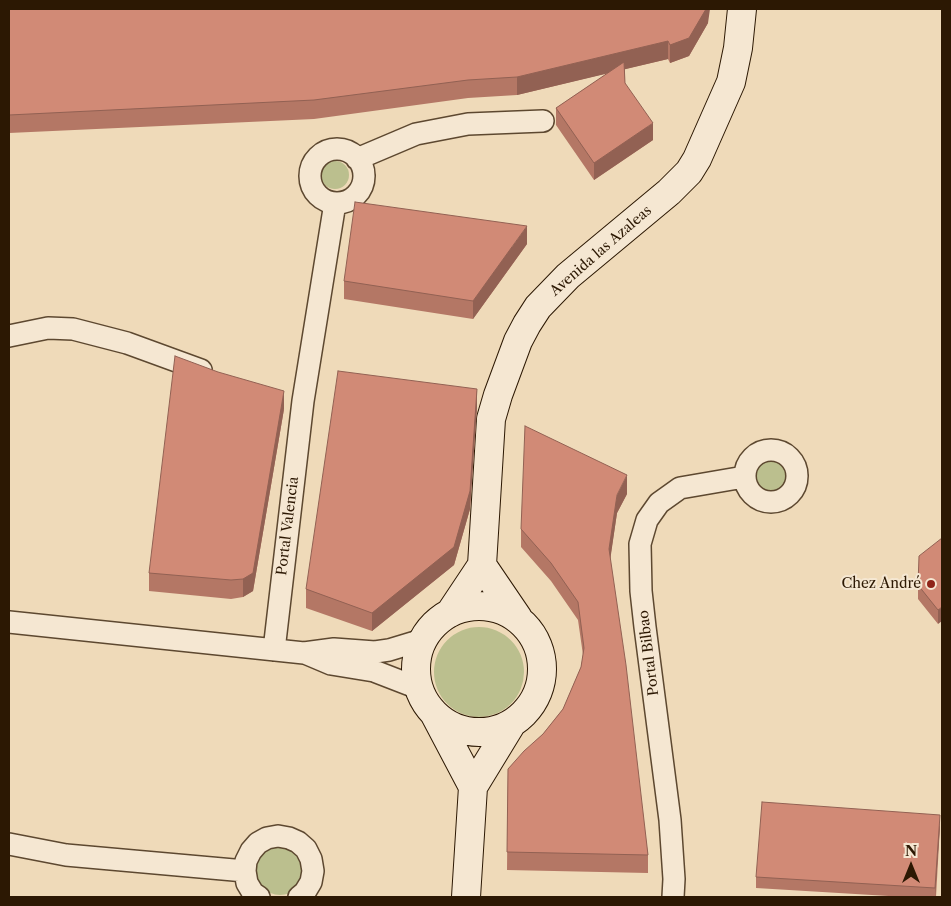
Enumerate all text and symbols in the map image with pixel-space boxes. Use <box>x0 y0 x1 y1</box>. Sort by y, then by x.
street label: Avenida las Azaleas <box>547 202 655 300</box>
street label: Portal Valencia <box>274 476 302 576</box>
place label: Chez André <box>841 576 921 592</box>
marker: Chez André <box>925 578 937 590</box>
street label: Portal Bilbao <box>635 609 663 697</box>
north arrow <box>886 841 936 891</box>
text: N <box>905 842 917 860</box>

